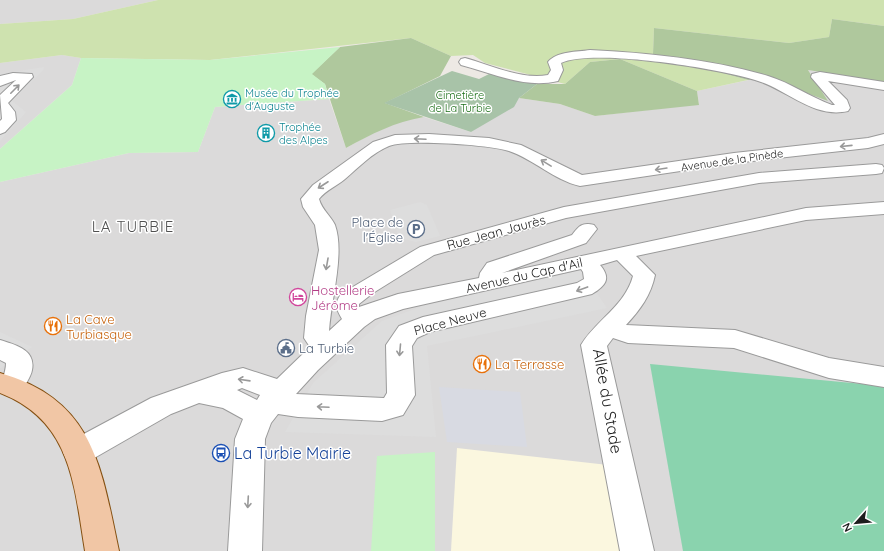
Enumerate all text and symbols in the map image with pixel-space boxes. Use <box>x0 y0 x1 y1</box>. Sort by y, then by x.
one-way arrow <box>10 84 20 94</box>
place label: Musée du Trophée d'Auguste <box>245 86 339 113</box>
park label: Cimetière de La Turbie <box>429 88 491 115</box>
museum icon: Musée du Trophée d'Auguste <box>222 89 242 109</box>
place label: Trophée des Alpes <box>279 120 328 147</box>
building icon: Trophée des Alpes <box>256 123 276 143</box>
one-way arrow <box>414 135 427 142</box>
one-way arrow <box>840 142 853 149</box>
street label: Avenue de la Pinède <box>680 146 784 174</box>
one-way arrow <box>540 158 552 166</box>
one-way arrow <box>655 165 668 173</box>
one-way arrow <box>317 182 329 190</box>
street label: Rue Jean Jaurès <box>445 211 547 253</box>
place label: Place de l'Église <box>352 214 403 245</box>
district label: LA TURBIE <box>92 217 174 236</box>
parking icon: Place de l'Église <box>406 219 426 239</box>
street label: Avenue du Cap d'Ail <box>464 254 584 296</box>
one-way arrow <box>323 257 331 270</box>
place label: Hostellerie Jérôme <box>311 282 374 313</box>
one-way arrow <box>575 286 588 293</box>
hotel icon: Hostellerie Jérôme <box>288 287 308 307</box>
street label: Place Neuve <box>412 304 488 338</box>
place label: La Cave Turbiasque <box>66 311 132 342</box>
restaurant icon: La Cave Turbiasque <box>43 316 63 336</box>
public building icon: La Turbie <box>276 338 296 358</box>
place label: La Turbie <box>299 340 354 356</box>
one-way arrow <box>396 343 403 356</box>
street label: Allée du Stade <box>589 347 627 455</box>
restaurant icon: La Terrasse <box>472 354 492 374</box>
place label: La Terrasse <box>495 356 564 372</box>
one-way arrow <box>238 376 251 384</box>
one-way arrow <box>317 404 330 411</box>
bus stop icon: La Turbie Mairie <box>211 443 231 463</box>
place label: La Turbie Mairie <box>234 443 351 463</box>
one-way arrow <box>244 495 251 508</box>
north arrow <box>836 503 876 543</box>
text: N <box>839 521 855 534</box>

